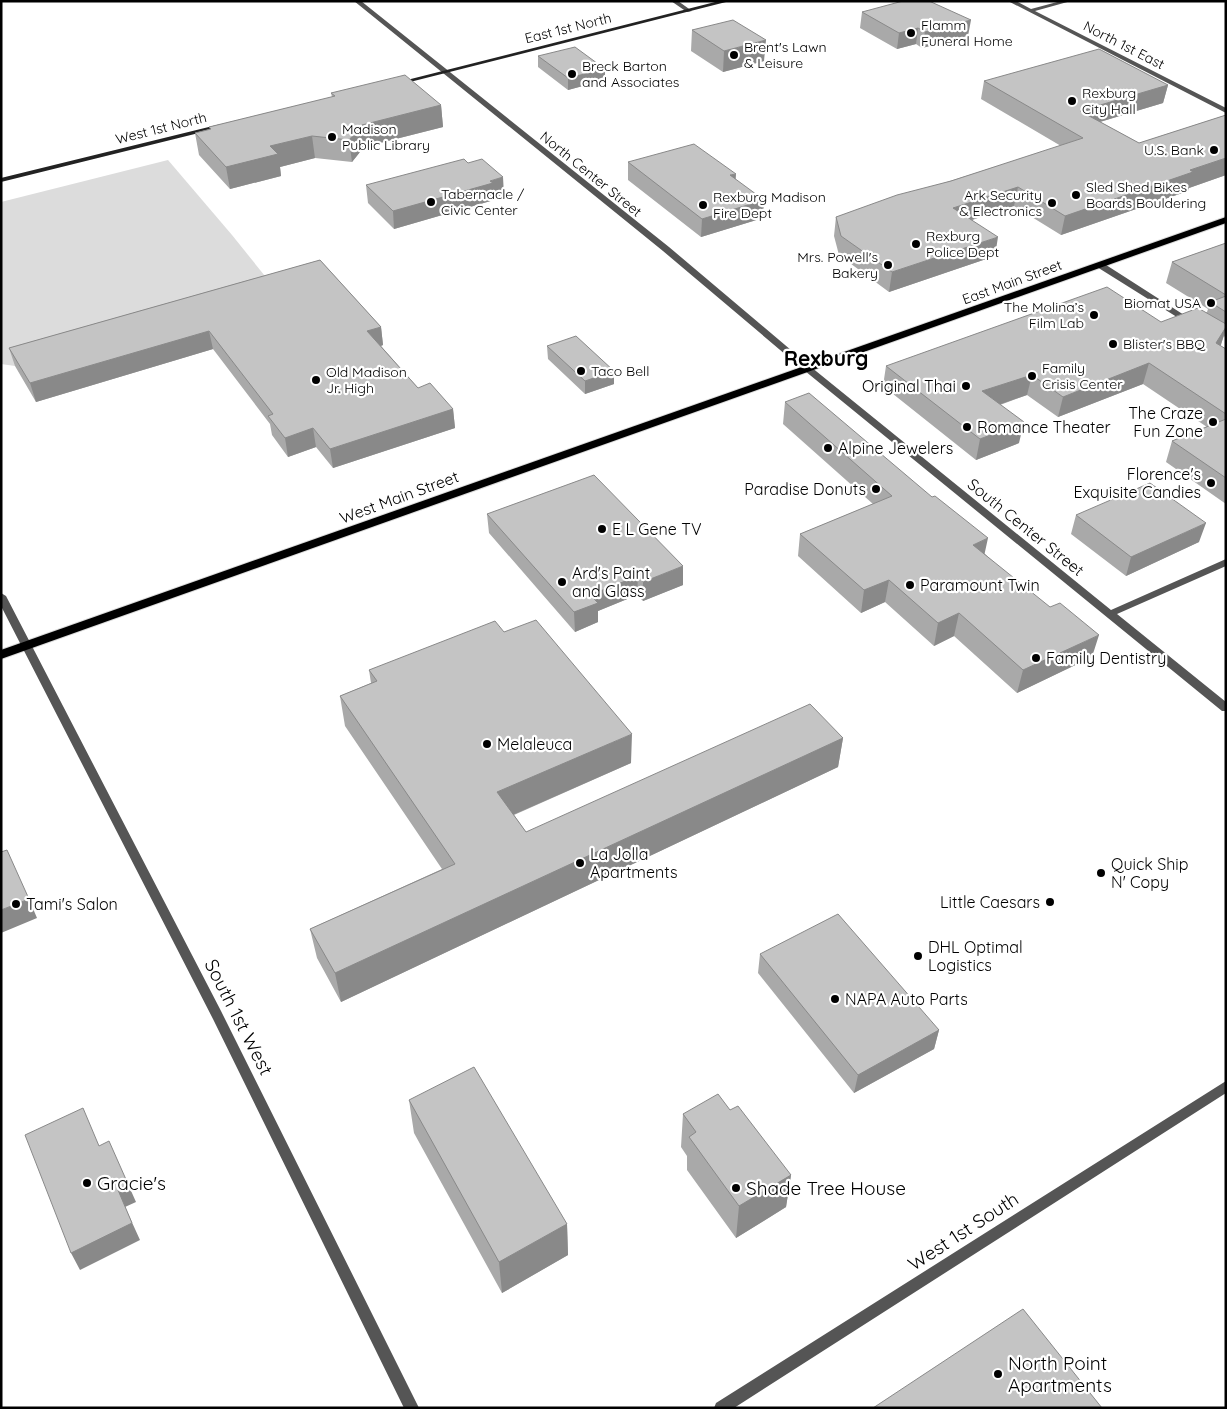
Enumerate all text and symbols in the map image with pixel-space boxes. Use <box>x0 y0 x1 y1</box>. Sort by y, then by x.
street label: East 1st North <box>523 9 613 47</box>
place label: Flamm Funeral Home <box>921 16 1013 50</box>
street label: North 1st East <box>1080 17 1168 73</box>
marker: Flamm Funeral Home <box>905 27 917 39</box>
place label: Brent's Lawn & Leisure <box>744 38 827 72</box>
marker: Brent's Lawn & Leisure <box>728 49 740 61</box>
place label: Breck Barton and Associates <box>582 57 679 91</box>
marker: Breck Barton and Associates <box>566 68 578 80</box>
place label: Rexburg City Hall <box>1082 84 1136 118</box>
marker: Rexburg City Hall <box>1066 95 1078 107</box>
street label: West 1st North <box>113 108 209 148</box>
place label: Madison Public Library <box>342 120 430 154</box>
street label: North Center Street <box>536 127 646 221</box>
marker: Madison Public Library <box>326 131 338 143</box>
place label: U.S. Bank <box>1144 141 1204 159</box>
marker: U.S. Bank <box>1208 144 1220 156</box>
place label: Sled Shed Bikes Boards Bouldering <box>1086 178 1206 212</box>
place label: Tabernacle / Civic Center <box>441 185 525 219</box>
place label: Ark Security & Electronics <box>959 186 1042 220</box>
place label: Rexburg Madison Fire Dept <box>713 188 826 222</box>
marker: Sled Shed Bikes Boards Bouldering <box>1070 189 1082 201</box>
marker: Tabernacle / Civic Center <box>425 196 437 208</box>
marker: Ark Security & Electronics <box>1046 197 1058 209</box>
marker: Rexburg Madison Fire Dept <box>697 199 709 211</box>
place label: Rexburg Police Dept <box>926 227 999 261</box>
marker: Rexburg Police Dept <box>910 238 922 250</box>
place label: Mrs. Powell's Bakery <box>797 248 878 282</box>
street label: East Main Street <box>960 256 1065 308</box>
marker: Mrs. Powell's Bakery <box>882 259 894 271</box>
place label: Biomat USA <box>1124 294 1201 312</box>
marker: Biomat USA <box>1205 297 1217 309</box>
place label: The Molina’s Film Lab <box>1004 298 1084 332</box>
marker: The Molina’s Film Lab <box>1088 309 1100 321</box>
place label: Blister's BBQ <box>1123 335 1206 353</box>
marker: Blister's BBQ <box>1107 338 1119 350</box>
district label: Rexburg <box>784 345 868 371</box>
place label: Family Crisis Center <box>1042 359 1123 393</box>
place label: Taco Bell <box>591 362 650 380</box>
place label: Old Madison Jr. High <box>326 363 407 397</box>
marker: Taco Bell <box>575 365 587 377</box>
marker: Family Crisis Center <box>1026 370 1038 382</box>
marker: Old Madison Jr. High <box>310 374 322 386</box>
place label: Original Thai <box>862 376 956 396</box>
marker: Original Thai <box>960 380 972 392</box>
place label: The Craze Fun Zone <box>1128 403 1203 441</box>
marker: The Craze Fun Zone <box>1207 416 1219 428</box>
place label: Romance Theater <box>977 417 1111 437</box>
marker: Romance Theater <box>961 421 973 433</box>
place label: Alpine Jewelers <box>838 438 953 458</box>
marker: Alpine Jewelers <box>822 442 834 454</box>
place label: Florence's Exquisite Candies <box>1073 464 1201 502</box>
street label: West Main Street <box>337 466 461 528</box>
street label: South Center Street <box>964 474 1088 580</box>
marker: Florence's Exquisite Candies <box>1205 477 1217 489</box>
place label: Paradise Donuts <box>744 479 866 499</box>
marker: Paradise Donuts <box>870 483 882 495</box>
place label: E L Gene TV <box>612 519 702 539</box>
marker: E L Gene TV <box>596 523 608 535</box>
place label: Ard's Paint and Glass <box>572 563 650 601</box>
place label: Paramount Twin <box>920 575 1040 595</box>
marker: Ard's Paint and Glass <box>556 576 568 588</box>
marker: Paramount Twin <box>904 579 916 591</box>
place label: Family Dentistry <box>1046 648 1166 668</box>
marker: Family Dentistry <box>1030 652 1042 664</box>
place label: Melaleuca <box>497 734 572 754</box>
marker: Melaleuca <box>481 738 493 750</box>
place label: La Jolla Apartments <box>590 844 677 882</box>
place label: Quick Ship N' Copy <box>1111 854 1188 892</box>
marker: La Jolla Apartments <box>574 857 586 869</box>
marker: Quick Ship N' Copy <box>1095 867 1107 879</box>
place label: Little Caesars <box>940 892 1040 912</box>
place label: Tami's Salon <box>26 894 118 914</box>
marker: Little Caesars <box>1044 896 1056 908</box>
marker: Tami's Salon <box>10 898 22 910</box>
place label: DHL Optimal Logistics <box>928 937 1023 975</box>
marker: DHL Optimal Logistics <box>912 950 924 962</box>
street label: South 1st West <box>199 955 279 1079</box>
place label: NAPA Auto Parts <box>845 989 968 1009</box>
marker: NAPA Auto Parts <box>829 993 841 1005</box>
place label: Gracie's <box>97 1171 166 1195</box>
place label: Shade Tree House <box>746 1176 906 1200</box>
marker: Gracie's <box>81 1177 93 1189</box>
marker: Shade Tree House <box>730 1182 742 1194</box>
street label: West 1st South <box>903 1186 1023 1276</box>
place label: North Point Apartments <box>1008 1351 1112 1397</box>
marker: North Point Apartments <box>992 1368 1004 1380</box>

